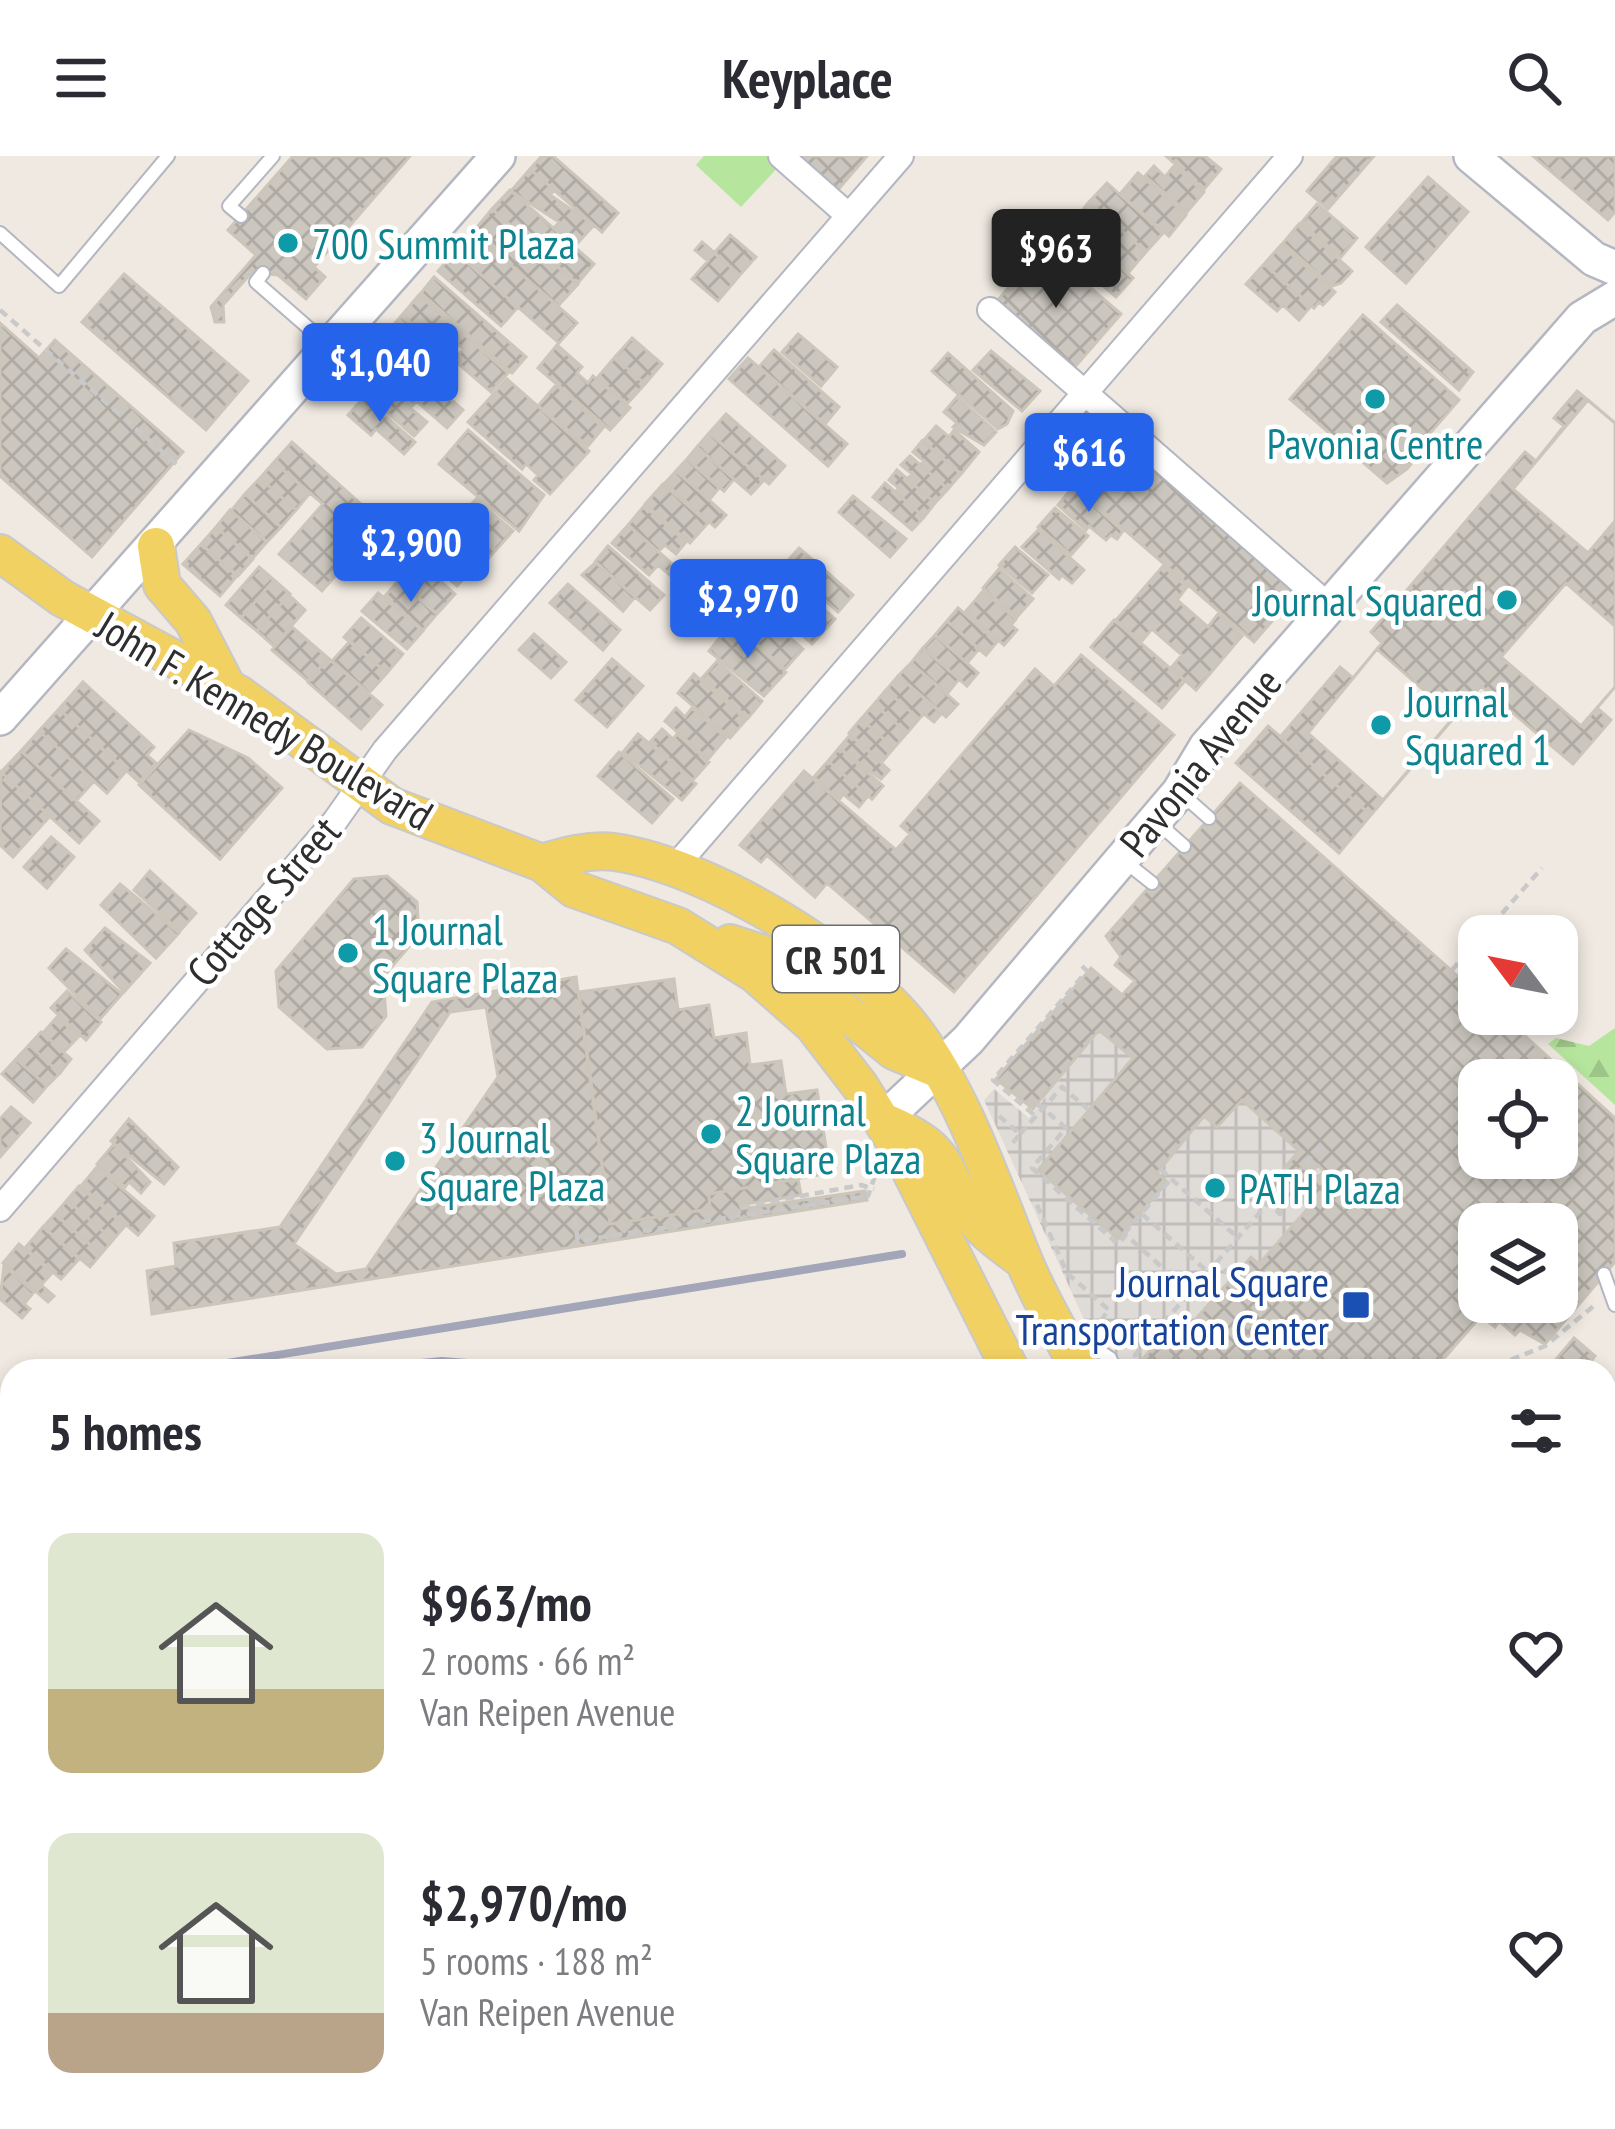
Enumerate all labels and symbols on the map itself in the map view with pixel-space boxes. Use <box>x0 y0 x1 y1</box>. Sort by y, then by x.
pin: $963 <box>985 209 1127 311</box>
place label: 700 Summit Plaza <box>312 216 576 271</box>
marker: 700 Summit Plaza <box>275 230 301 256</box>
pin: $1,040 <box>282 323 478 425</box>
marker: Pavonia Centre <box>1362 386 1388 412</box>
pin: $616 <box>1018 413 1160 515</box>
place label: Pavonia Centre <box>1267 416 1483 471</box>
pin: $2,900 <box>313 503 509 605</box>
pin: $2,970 <box>650 559 846 661</box>
place label: Journal Squared <box>1251 573 1483 628</box>
marker: Journal Squared <box>1494 587 1520 613</box>
street label: John F. Kennedy Boulevard <box>85 597 443 842</box>
street label: Pavonia Avenue <box>1107 656 1293 868</box>
place label: Journal Squared 1 <box>1403 674 1551 777</box>
marker: Journal Squared 1 <box>1368 712 1394 738</box>
street label: Cottage Street <box>174 804 352 997</box>
place label: 1 Journal Square Plaza <box>372 902 558 1005</box>
north arrow <box>1458 915 1578 1035</box>
road number: CR 501 <box>773 926 899 992</box>
marker: 1 Journal Square Plaza <box>335 940 361 966</box>
place label: 2 Journal Square Plaza <box>735 1083 921 1186</box>
place label: 3 Journal Square Plaza <box>419 1110 605 1213</box>
marker: 2 Journal Square Plaza <box>698 1121 724 1147</box>
marker: 3 Journal Square Plaza <box>382 1148 408 1174</box>
place label: PATH Plaza <box>1239 1161 1401 1216</box>
marker: PATH Plaza <box>1202 1175 1228 1201</box>
place label: Journal Square Transportation Center <box>1016 1254 1329 1357</box>
marker: Journal Square Transportation Center <box>1340 1289 1372 1321</box>

